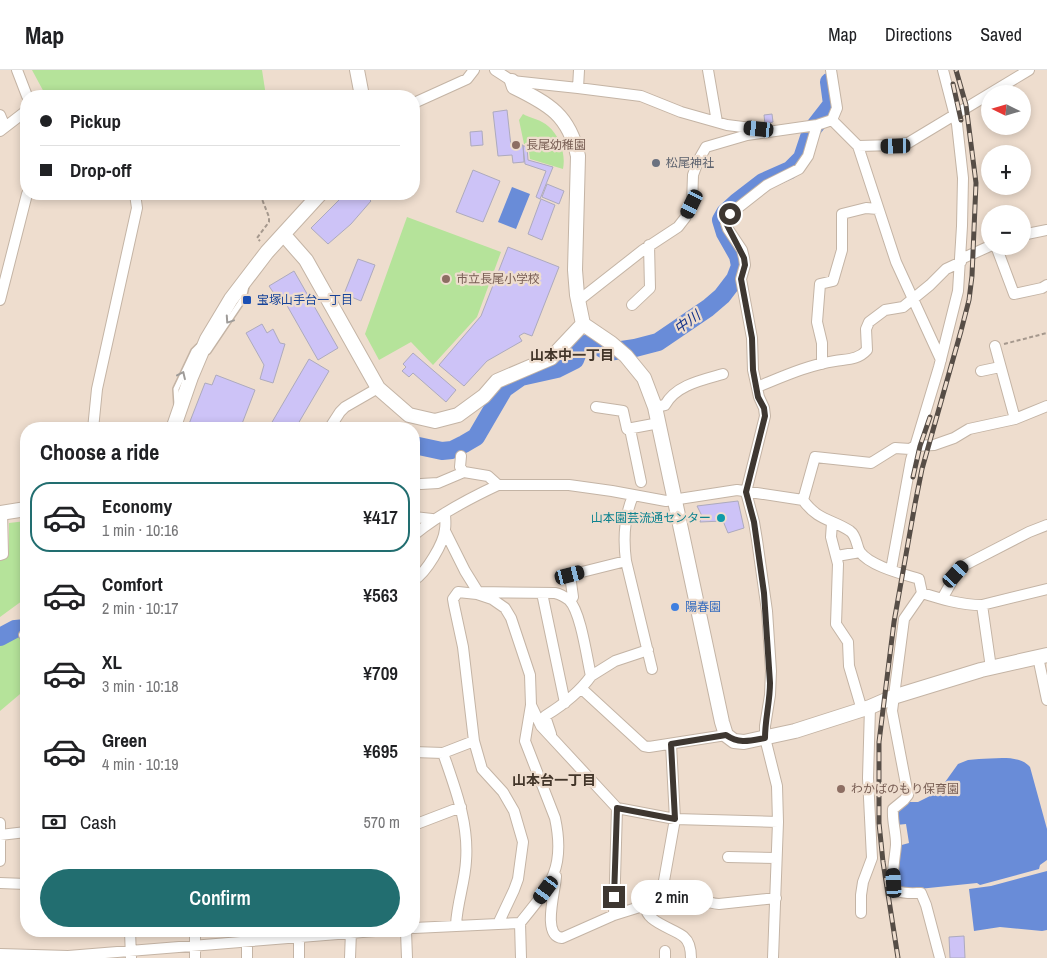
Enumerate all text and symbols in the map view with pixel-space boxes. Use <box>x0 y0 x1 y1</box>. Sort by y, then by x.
text: Map <box>25 19 64 51</box>
text: Map <box>828 22 857 47</box>
text: Directions <box>885 22 952 47</box>
text: Saved <box>980 22 1022 47</box>
north arrow <box>981 85 1031 135</box>
map controls <box>981 85 1031 255</box>
text: Pickup <box>70 108 121 134</box>
car <box>743 120 774 138</box>
place label: 長尾幼稚園 <box>526 137 586 153</box>
car <box>880 138 911 154</box>
marker: 長尾幼稚園 <box>510 139 522 151</box>
button: + <box>981 145 1031 195</box>
place label: 松尾神社 <box>666 155 714 171</box>
text: Drop-off <box>70 157 131 183</box>
marker: 松尾神社 <box>650 157 662 169</box>
car <box>678 187 705 221</box>
route start <box>719 203 741 225</box>
button: − <box>981 205 1031 255</box>
place label: 市立長尾小学校 <box>456 271 540 287</box>
marker: 市立長尾小学校 <box>440 273 452 285</box>
place label: 宝塚山手台一丁目 <box>257 292 353 308</box>
marker: 宝塚山手台一丁目 <box>241 294 253 306</box>
water label: 中川 <box>670 305 705 338</box>
one-way arrow <box>226 314 236 323</box>
district label: 山本中一丁目 <box>530 346 614 364</box>
one-way arrow <box>176 371 187 380</box>
text: Choose a ride <box>40 437 159 467</box>
text: Economy <box>102 493 172 519</box>
icon: car <box>42 495 87 540</box>
text: ¥417 <box>363 504 398 530</box>
place label: 山本園芸流通センター <box>591 510 711 526</box>
marker: 山本園芸流通センター <box>715 512 727 524</box>
text: 1 min · 10:16 <box>102 519 179 541</box>
car <box>940 558 971 590</box>
car <box>553 564 586 586</box>
text: Comfort <box>102 571 163 597</box>
icon: car <box>42 573 87 618</box>
text: ¥563 <box>363 582 398 608</box>
text: 2 min · 10:17 <box>102 597 179 619</box>
place label: 陽春園 <box>685 599 721 615</box>
marker: 陽春園 <box>669 601 681 613</box>
text: XL <box>102 649 122 675</box>
icon: car <box>42 651 87 696</box>
text: ¥709 <box>363 660 398 686</box>
text: 3 min · 10:18 <box>102 675 179 697</box>
text: Green <box>102 727 147 753</box>
icon: car <box>42 729 87 774</box>
text: ¥695 <box>363 738 398 764</box>
text: 4 min · 10:19 <box>102 753 179 775</box>
district label: 山本台一丁目 <box>512 771 596 789</box>
place label: わかばのもり保育園 <box>851 781 959 797</box>
marker: わかばのもり保育園 <box>835 783 847 795</box>
icon: cash <box>40 808 68 836</box>
text: Cash <box>80 809 116 835</box>
text: 570 m <box>364 811 400 833</box>
car <box>885 868 902 898</box>
button: Confirm <box>40 869 400 927</box>
car <box>531 873 560 907</box>
callout: 2 min <box>632 880 714 914</box>
route end <box>603 886 625 908</box>
text: 2 min <box>655 886 689 908</box>

